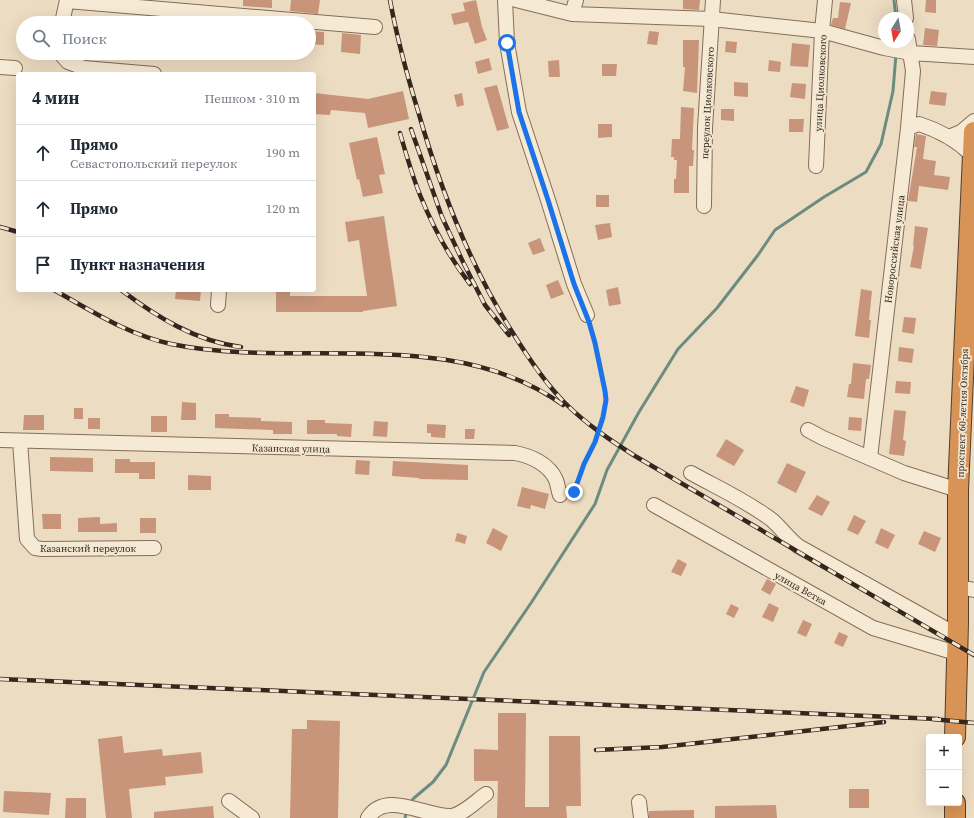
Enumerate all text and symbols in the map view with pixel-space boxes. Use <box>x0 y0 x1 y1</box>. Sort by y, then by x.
north arrow <box>878 12 914 48</box>
search box <box>16 16 316 60</box>
icon: search <box>30 27 52 49</box>
text: Поиск <box>62 28 107 49</box>
route start <box>498 34 516 52</box>
street label: улица Циолковского <box>811 34 830 132</box>
street label: переулок Циолковского <box>698 46 717 159</box>
text: 4 мин <box>32 86 80 110</box>
text: Пешком · 310 m <box>205 90 300 107</box>
text: Прямо <box>70 134 118 155</box>
icon: ahead <box>32 142 54 164</box>
text: 190 m <box>266 144 300 161</box>
text: Севастопольский переулок <box>70 155 237 172</box>
street label: Новороссийская улица <box>881 193 908 304</box>
icon: ahead <box>32 198 54 220</box>
text: Прямо <box>70 198 118 219</box>
text: 120 m <box>266 200 300 217</box>
icon: arrive <box>32 254 54 276</box>
text: Пункт назначения <box>70 254 205 275</box>
street label: проспект 60-летия Октября <box>954 348 971 478</box>
street label: Казанская улица <box>252 441 331 456</box>
route end <box>565 483 583 501</box>
street label: Казанский переулок <box>40 542 137 555</box>
street label: улица Ветка <box>772 569 830 609</box>
map controls <box>926 734 962 806</box>
button: + <box>926 734 962 770</box>
button: − <box>926 770 962 806</box>

